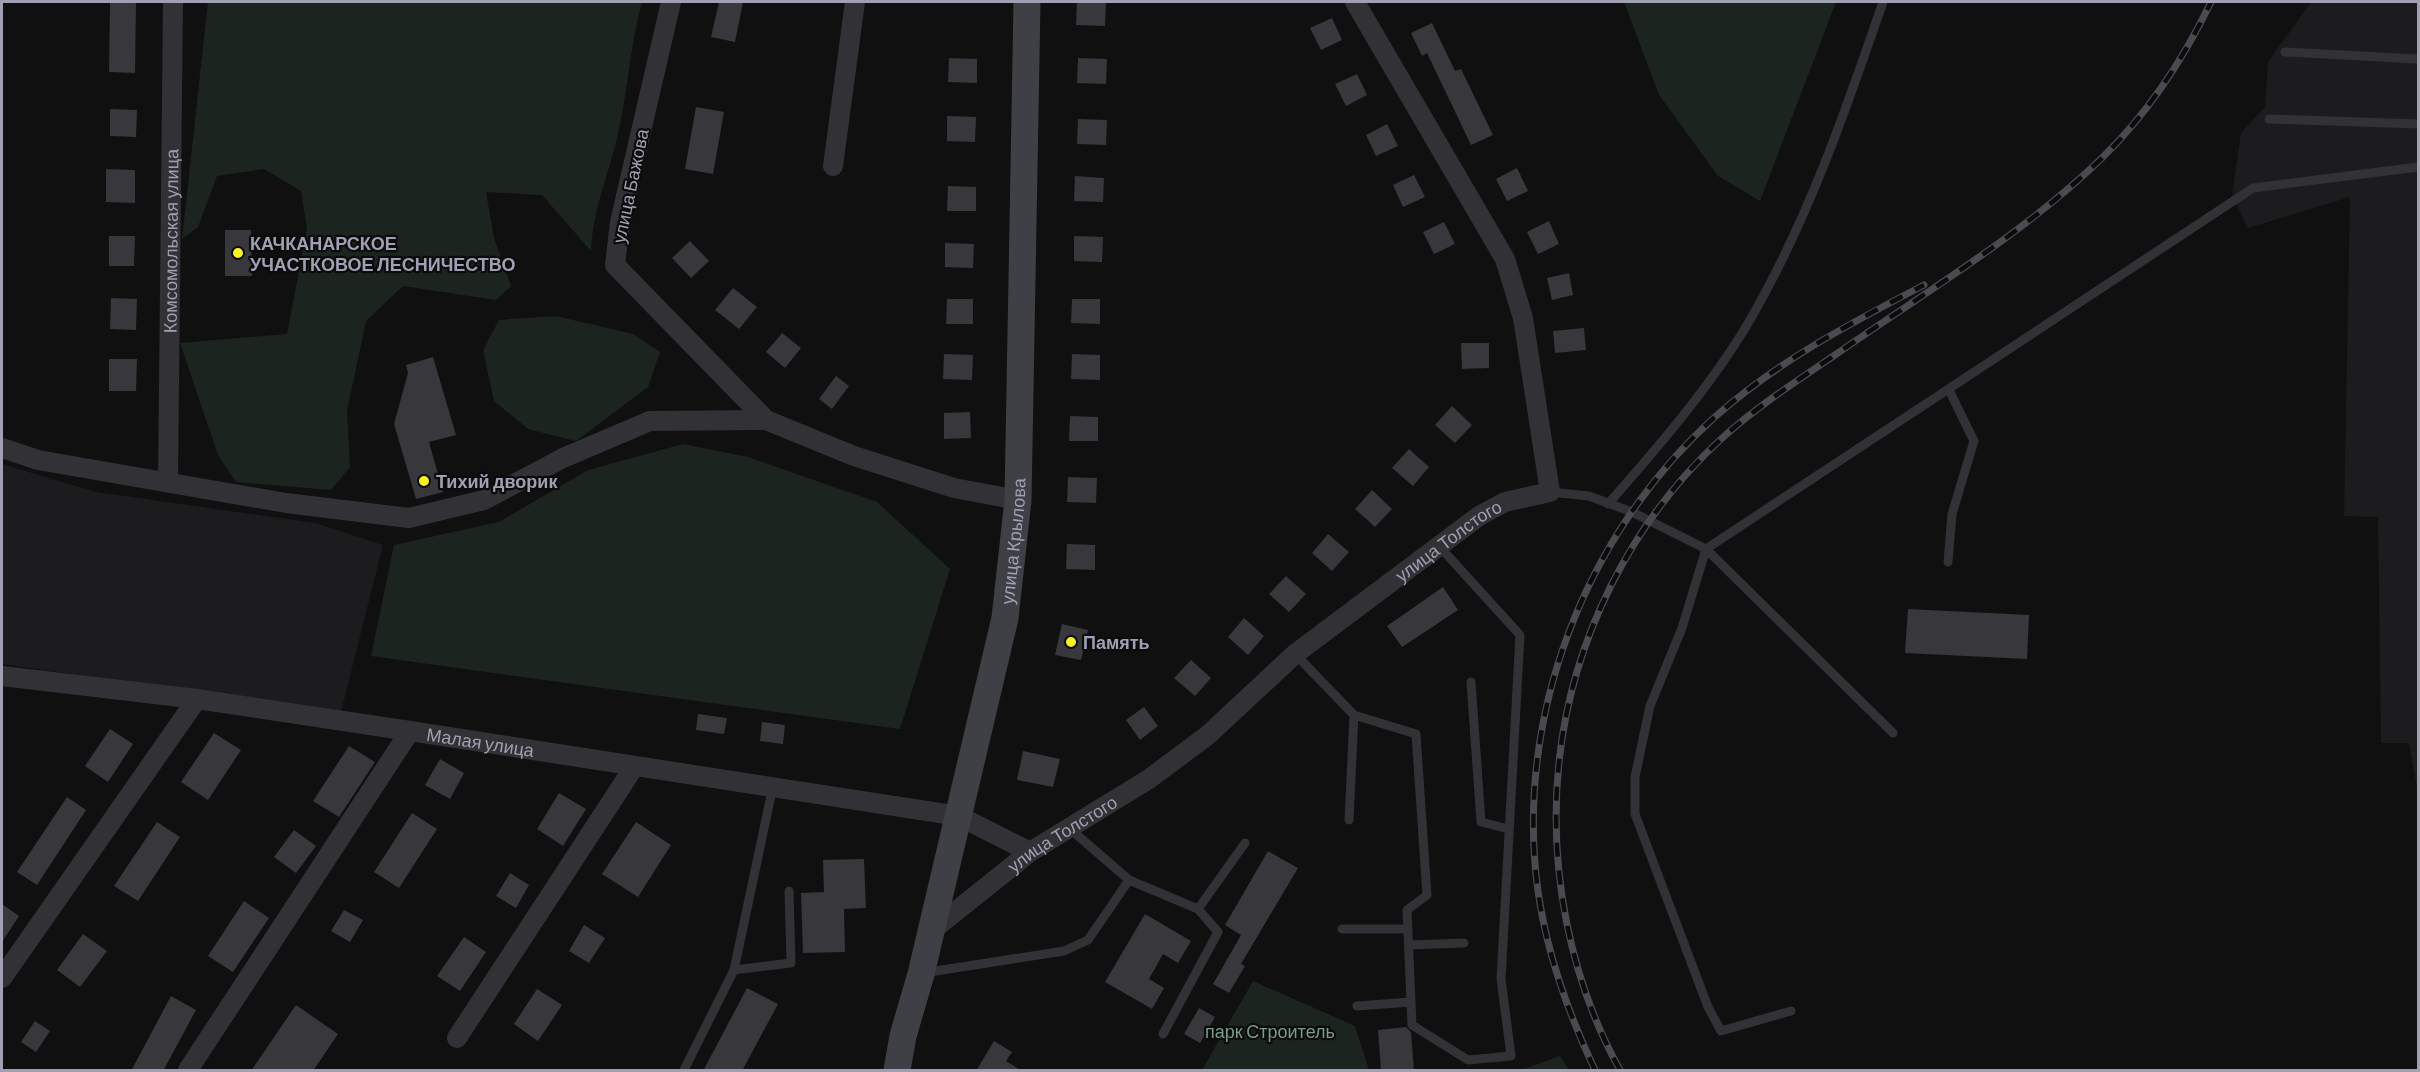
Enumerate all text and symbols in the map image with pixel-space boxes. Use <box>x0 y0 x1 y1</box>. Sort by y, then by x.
street label: улица Бажова <box>607 126 653 245</box>
street label: Комсомольская улица <box>159 148 182 333</box>
place label: КАЧКАНАРСКОЕ УЧАСТКОВОЕ ЛЕСНИЧЕСТВО <box>250 232 515 275</box>
marker: КАЧКАНАРСКОЕ УЧАСТКОВОЕ ЛЕСНИЧЕСТВО <box>231 246 245 260</box>
place label: Тихий дворик <box>436 470 558 492</box>
marker: Тихий дворик <box>417 474 431 488</box>
street label: улица Крылова <box>996 477 1029 606</box>
street label: улица Толстого <box>1391 495 1505 586</box>
place label: Память <box>1083 631 1150 653</box>
marker: Память <box>1064 635 1078 649</box>
street label: Малая улица <box>425 723 537 761</box>
street label: улица Толстого <box>1003 790 1121 877</box>
park label: парк Строитель <box>1205 1020 1335 1042</box>

